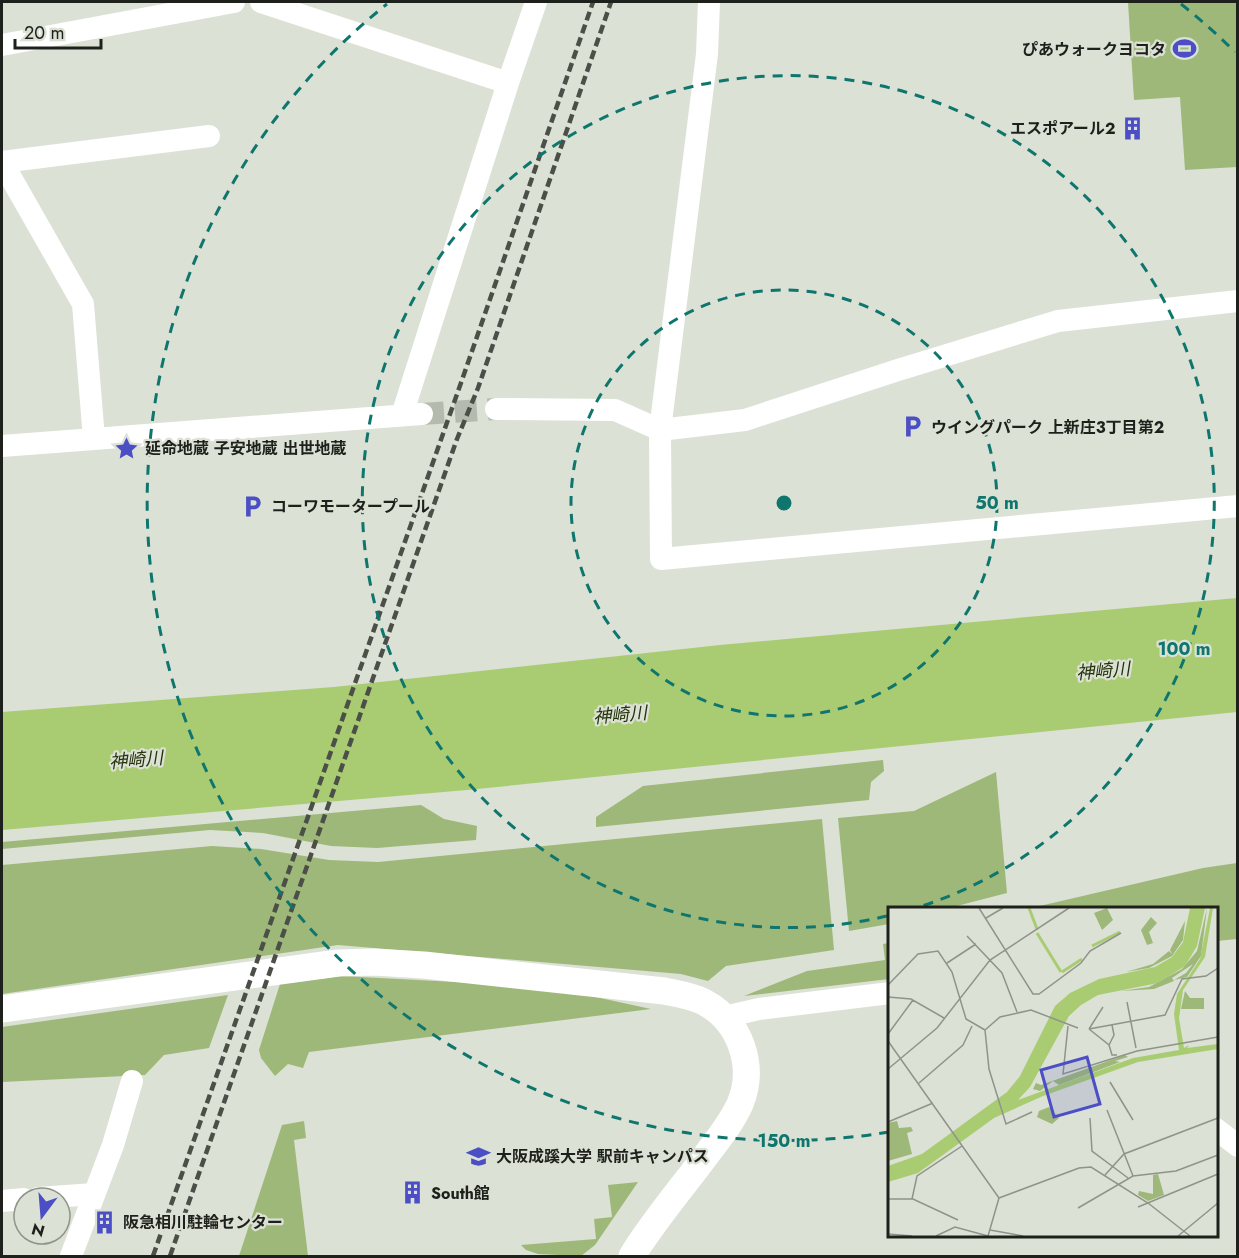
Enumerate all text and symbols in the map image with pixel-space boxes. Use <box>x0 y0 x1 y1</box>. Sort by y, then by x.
scale bar <box>15 12 100 50</box>
text: 20 m <box>24 20 64 46</box>
sports icon: ぴあウォークヨコタ <box>1171 36 1197 62</box>
place label: ぴあウォークヨコタ <box>1022 38 1166 61</box>
building icon: エスポアール２ <box>1120 115 1146 141</box>
place label: エスポアール２ <box>1010 117 1115 140</box>
parking icon: ウイングパーク 上新庄3丁目第2 <box>900 414 926 440</box>
place label: ウイングパーク 上新庄3丁目第2 <box>931 416 1164 439</box>
place icon: 延命地蔵 子安地蔵 出世地蔵 <box>114 435 140 461</box>
place label: 延命地蔵 子安地蔵 出世地蔵 <box>145 437 347 460</box>
text: 50 m <box>975 490 1019 516</box>
parking icon: コーワモータープール <box>240 493 266 519</box>
centre of rings <box>774 493 794 513</box>
place label: コーワモータープール <box>271 495 430 518</box>
text: 100 m <box>1157 636 1211 662</box>
water label: 神崎川 <box>1075 656 1133 686</box>
water label: 神崎川 <box>592 700 650 730</box>
water label: 神崎川 <box>108 745 166 775</box>
inset map <box>888 907 1218 1237</box>
text: 150 m <box>758 1128 810 1154</box>
school or university icon: 大阪成蹊大学 駅前キャンパス <box>465 1143 491 1169</box>
place label: 大阪成蹊大学 駅前キャンパス <box>496 1145 709 1168</box>
building icon: South館 <box>400 1180 426 1206</box>
place label: South館 <box>431 1182 490 1205</box>
north arrow <box>12 1186 72 1246</box>
building icon: 阪急相川駐輪センター <box>92 1209 118 1235</box>
place label: 阪急相川駐輪センター <box>123 1211 283 1234</box>
text: N <box>29 1217 47 1243</box>

